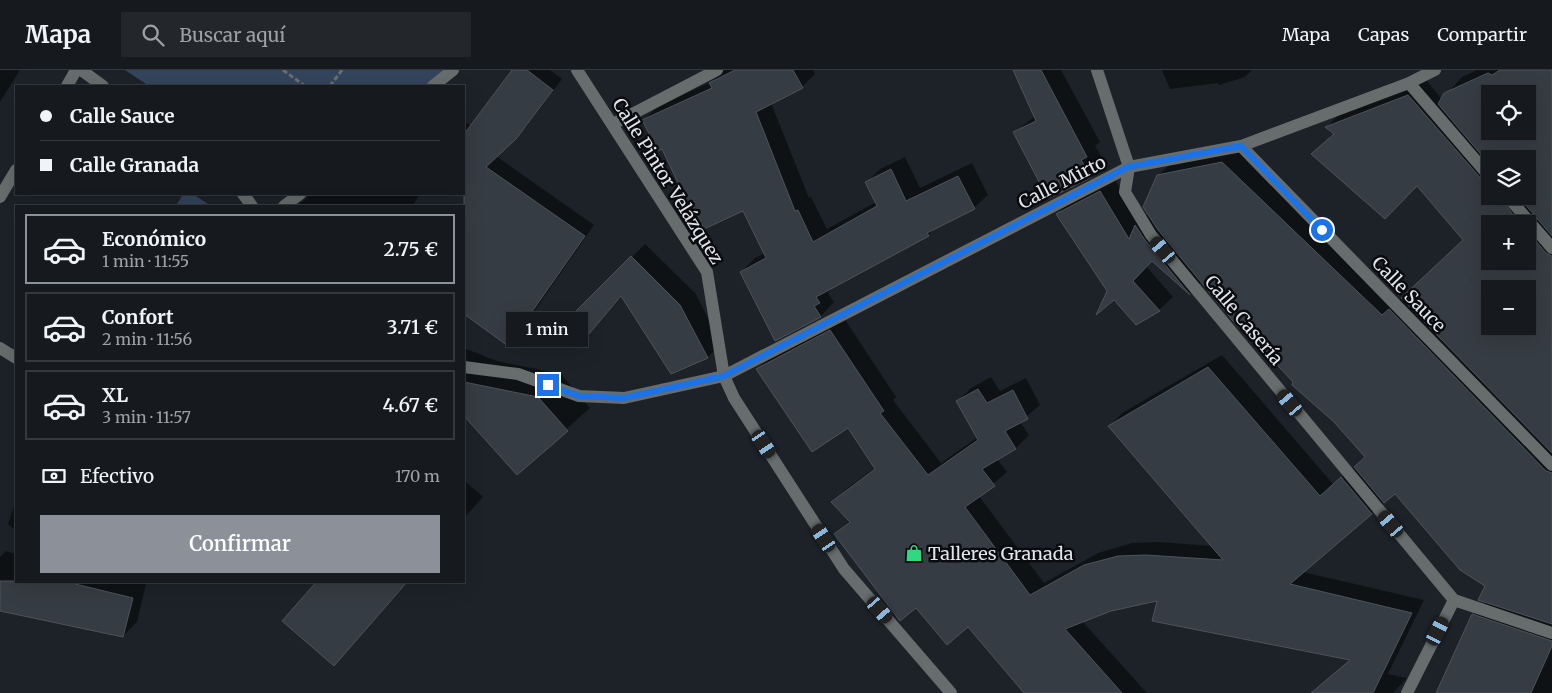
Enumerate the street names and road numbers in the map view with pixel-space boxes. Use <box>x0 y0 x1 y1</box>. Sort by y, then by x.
street label: Calle Pintor Velázquez <box>608 94 729 268</box>
street label: Calle Mirto <box>1014 150 1110 214</box>
street label: Calle Sauce <box>1367 251 1451 337</box>
street label: Calle Casería <box>1200 271 1288 370</box>

